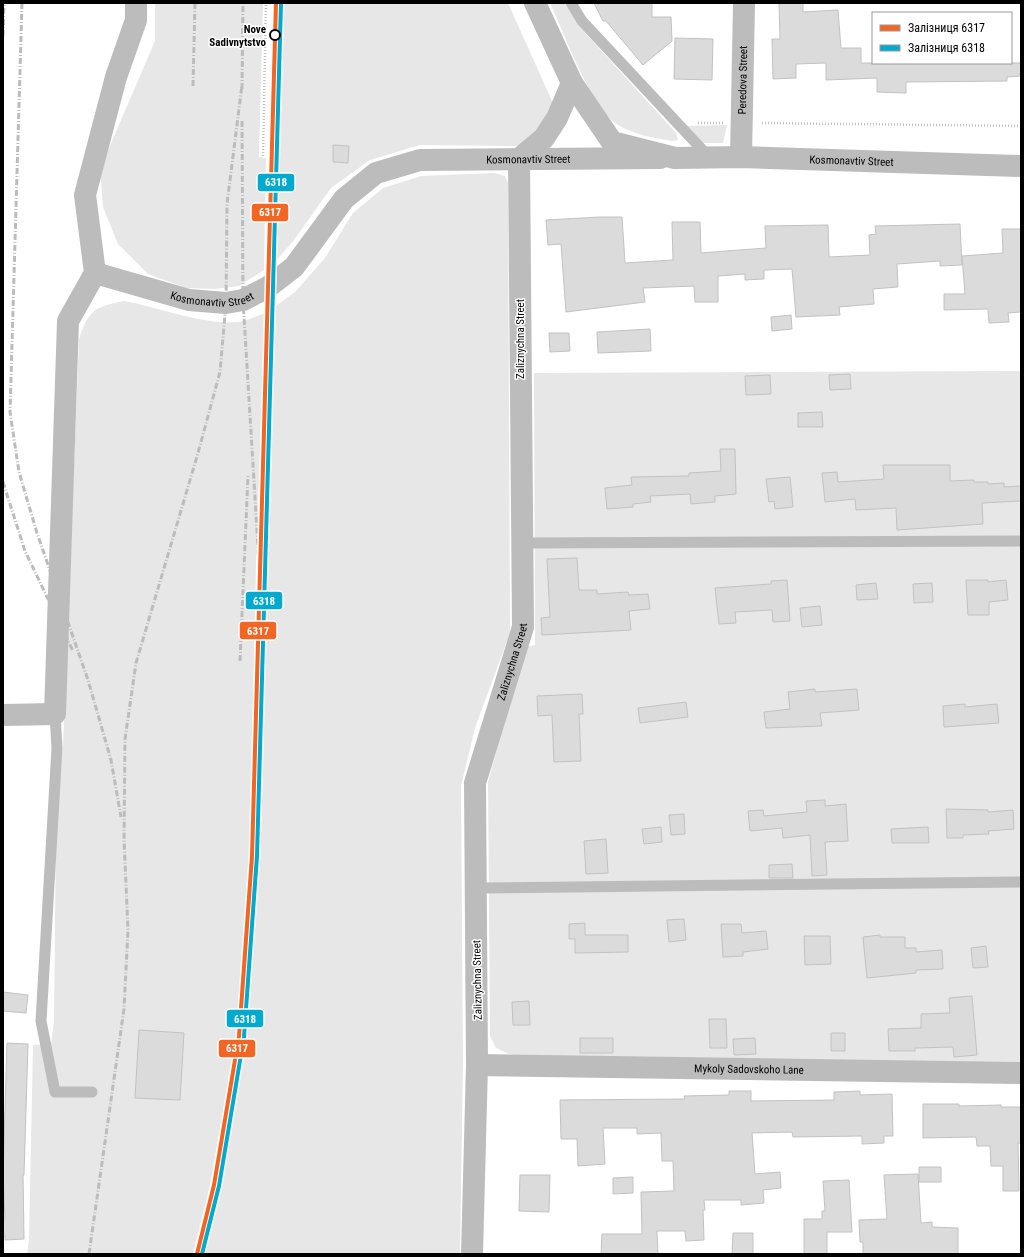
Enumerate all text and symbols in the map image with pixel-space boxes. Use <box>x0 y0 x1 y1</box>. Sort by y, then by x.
legend <box>872 12 1012 64</box>
text: Залізниця 6317 <box>908 21 985 35</box>
place label: Nove Sadivnytstvo <box>209 23 267 49</box>
marker: Nove Sadivnytstvo <box>269 29 281 41</box>
text: Залізниця 6318 <box>908 41 985 55</box>
street label: Peredova Street <box>736 46 750 115</box>
street label: Kosmonavtiv Street <box>486 153 571 166</box>
street label: Kosmonavtiv Street <box>809 153 894 169</box>
line badge: 6318 <box>257 173 295 192</box>
text: 6318 <box>265 176 288 189</box>
line badge: 6317 <box>251 203 289 222</box>
text: 6317 <box>259 206 282 219</box>
street label: Kosmonavtiv Street <box>169 289 256 310</box>
street label: Zaliznychna Street <box>514 299 527 379</box>
line badge: 6318 <box>245 591 283 610</box>
text: 6318 <box>253 595 276 608</box>
line badge: 6317 <box>239 621 277 640</box>
street label: Zaliznychna Street <box>495 623 530 702</box>
text: 6317 <box>247 625 270 638</box>
street label: Zaliznychna Street <box>470 940 485 1020</box>
line badge: 6318 <box>226 1009 264 1028</box>
text: 6318 <box>234 1013 257 1026</box>
line badge: 6317 <box>218 1039 256 1058</box>
text: 6317 <box>226 1042 249 1055</box>
street label: Mykoly Sadovskoho Lane <box>694 1062 804 1077</box>

